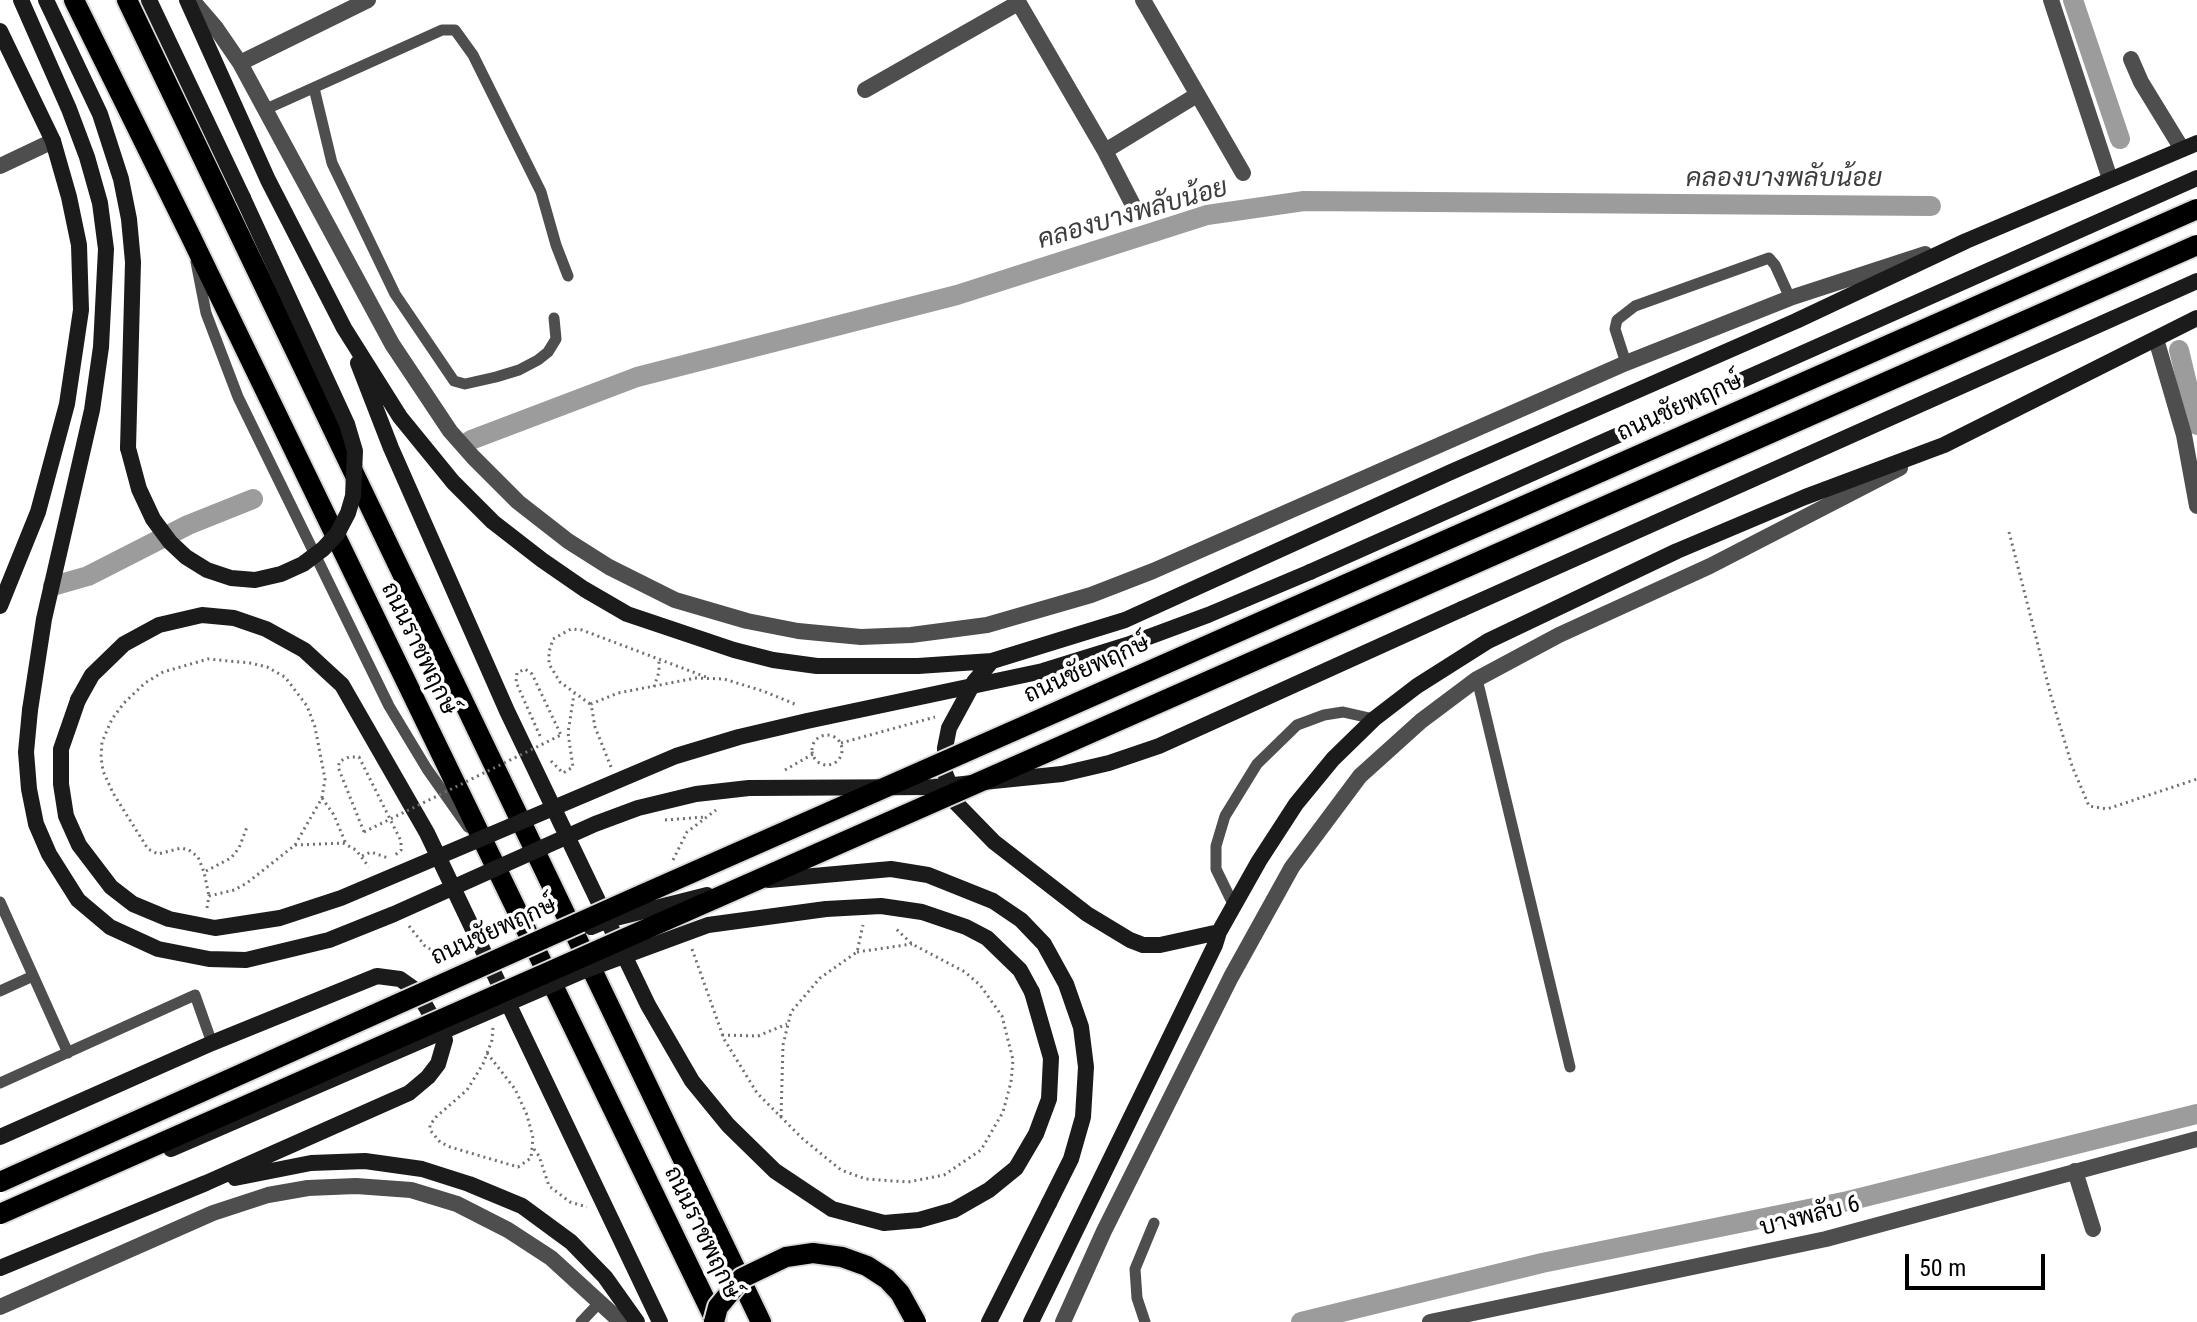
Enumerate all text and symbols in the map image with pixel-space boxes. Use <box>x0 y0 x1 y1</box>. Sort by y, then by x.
water label: คลองบางพลับน้อย <box>1686 163 1882 195</box>
water label: คลองบางพลับน้อย <box>1034 173 1232 257</box>
street label: ถนนชัยพฤกษ์ <box>1613 368 1747 448</box>
street label: ถนนราชพฤกษ์ <box>374 578 462 720</box>
street label: ถนนชัยพฤกษ์ <box>1020 630 1154 710</box>
street label: ถนนชัยพฤกษ์ <box>427 892 561 972</box>
street label: ถนนราชพฤกษ์ <box>657 1162 745 1304</box>
street label: บางพลับ 6 <box>1757 1191 1863 1243</box>
scale bar <box>1909 1238 2049 1288</box>
text: 50 m <box>1919 1254 1966 1282</box>

